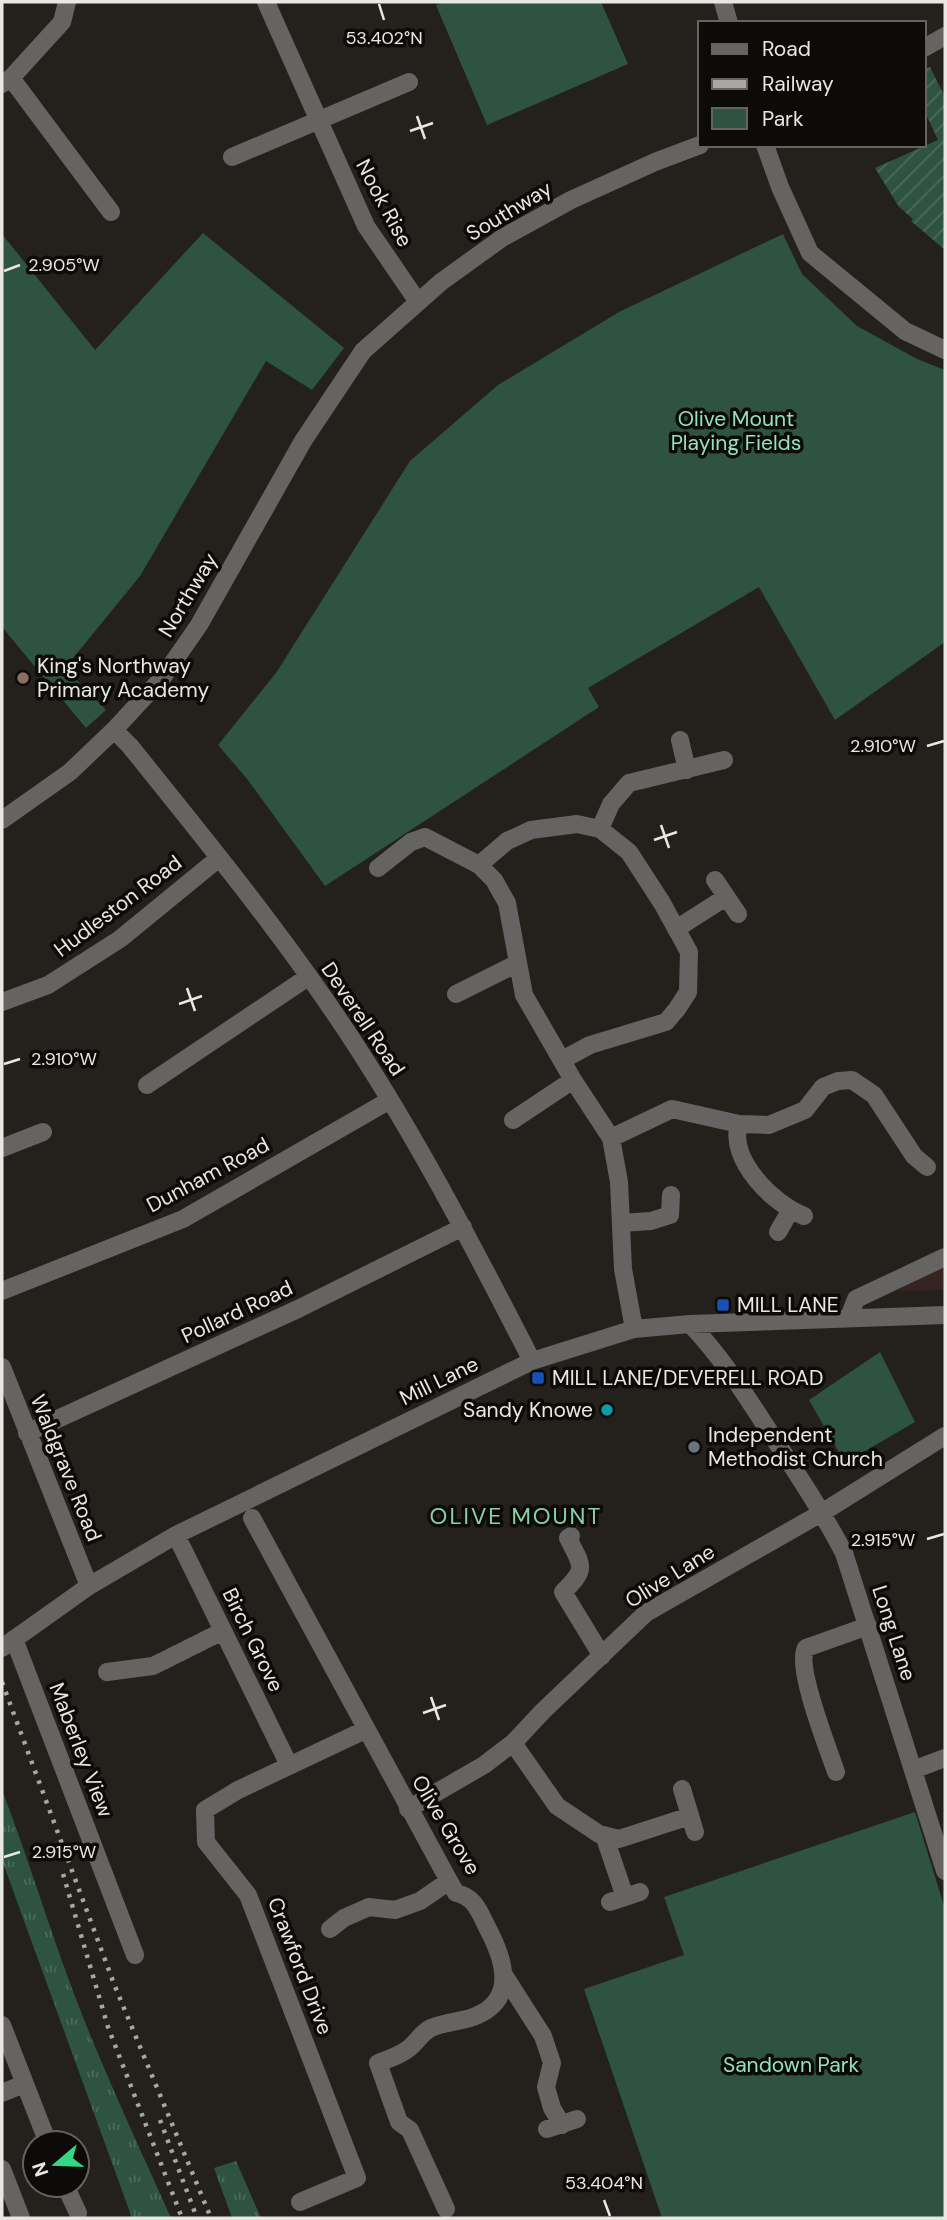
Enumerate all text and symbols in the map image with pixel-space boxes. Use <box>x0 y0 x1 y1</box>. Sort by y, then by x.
legend <box>698 21 926 147</box>
text: 53.402°N <box>345 26 423 50</box>
text: Road <box>762 35 811 63</box>
text: Railway <box>762 70 834 98</box>
text: Park <box>762 105 804 133</box>
street label: Nook Rise <box>349 154 419 252</box>
street label: Southway <box>461 174 557 248</box>
text: 2.905°W <box>28 253 100 277</box>
park label: Olive Mount Playing Fields <box>671 405 801 457</box>
street label: Northway <box>152 547 224 642</box>
place label: King's Northway Primary Academy <box>37 652 209 704</box>
marker: King's Northway Primary Academy <box>15 670 31 686</box>
text: 2.910°W <box>850 734 916 758</box>
street label: Hudleston Road <box>48 849 188 963</box>
street label: Deverell Road <box>315 957 411 1081</box>
text: 2.910°W <box>31 1047 97 1071</box>
street label: Dunham Road <box>142 1131 274 1219</box>
street label: Pollard Road <box>177 1274 297 1350</box>
place label: MILL LANE <box>737 1291 839 1319</box>
marker: MILL LANE <box>715 1297 731 1313</box>
street label: Mill Lane <box>395 1350 483 1412</box>
place label: MILL LANE/DEVERELL ROAD <box>552 1364 823 1392</box>
marker: MILL LANE/DEVERELL ROAD <box>530 1370 546 1386</box>
street label: Waldgrave Road <box>24 1390 108 1546</box>
place label: Sandy Knowe <box>463 1396 593 1424</box>
marker: Sandy Knowe <box>599 1402 615 1418</box>
place label: Independent Methodist Church <box>708 1421 883 1473</box>
marker: Independent Methodist Church <box>686 1439 702 1455</box>
district label: OLIVE MOUNT <box>430 1501 602 1531</box>
text: 2.915°W <box>851 1528 915 1552</box>
street label: Olive Lane <box>620 1537 720 1615</box>
street label: Long Lane <box>865 1582 923 1684</box>
street label: Birch Grove <box>216 1583 290 1697</box>
street label: Maberley View <box>42 1679 120 1821</box>
street label: Olive Grove <box>405 1770 487 1880</box>
text: 2.915°W <box>32 1840 96 1864</box>
street label: Crawford Drive <box>261 1893 339 2039</box>
park label: Sandown Park <box>723 2051 859 2079</box>
north arrow <box>21 2129 91 2199</box>
text: N <box>26 2159 54 2180</box>
text: 53.404°N <box>565 2171 643 2195</box>

